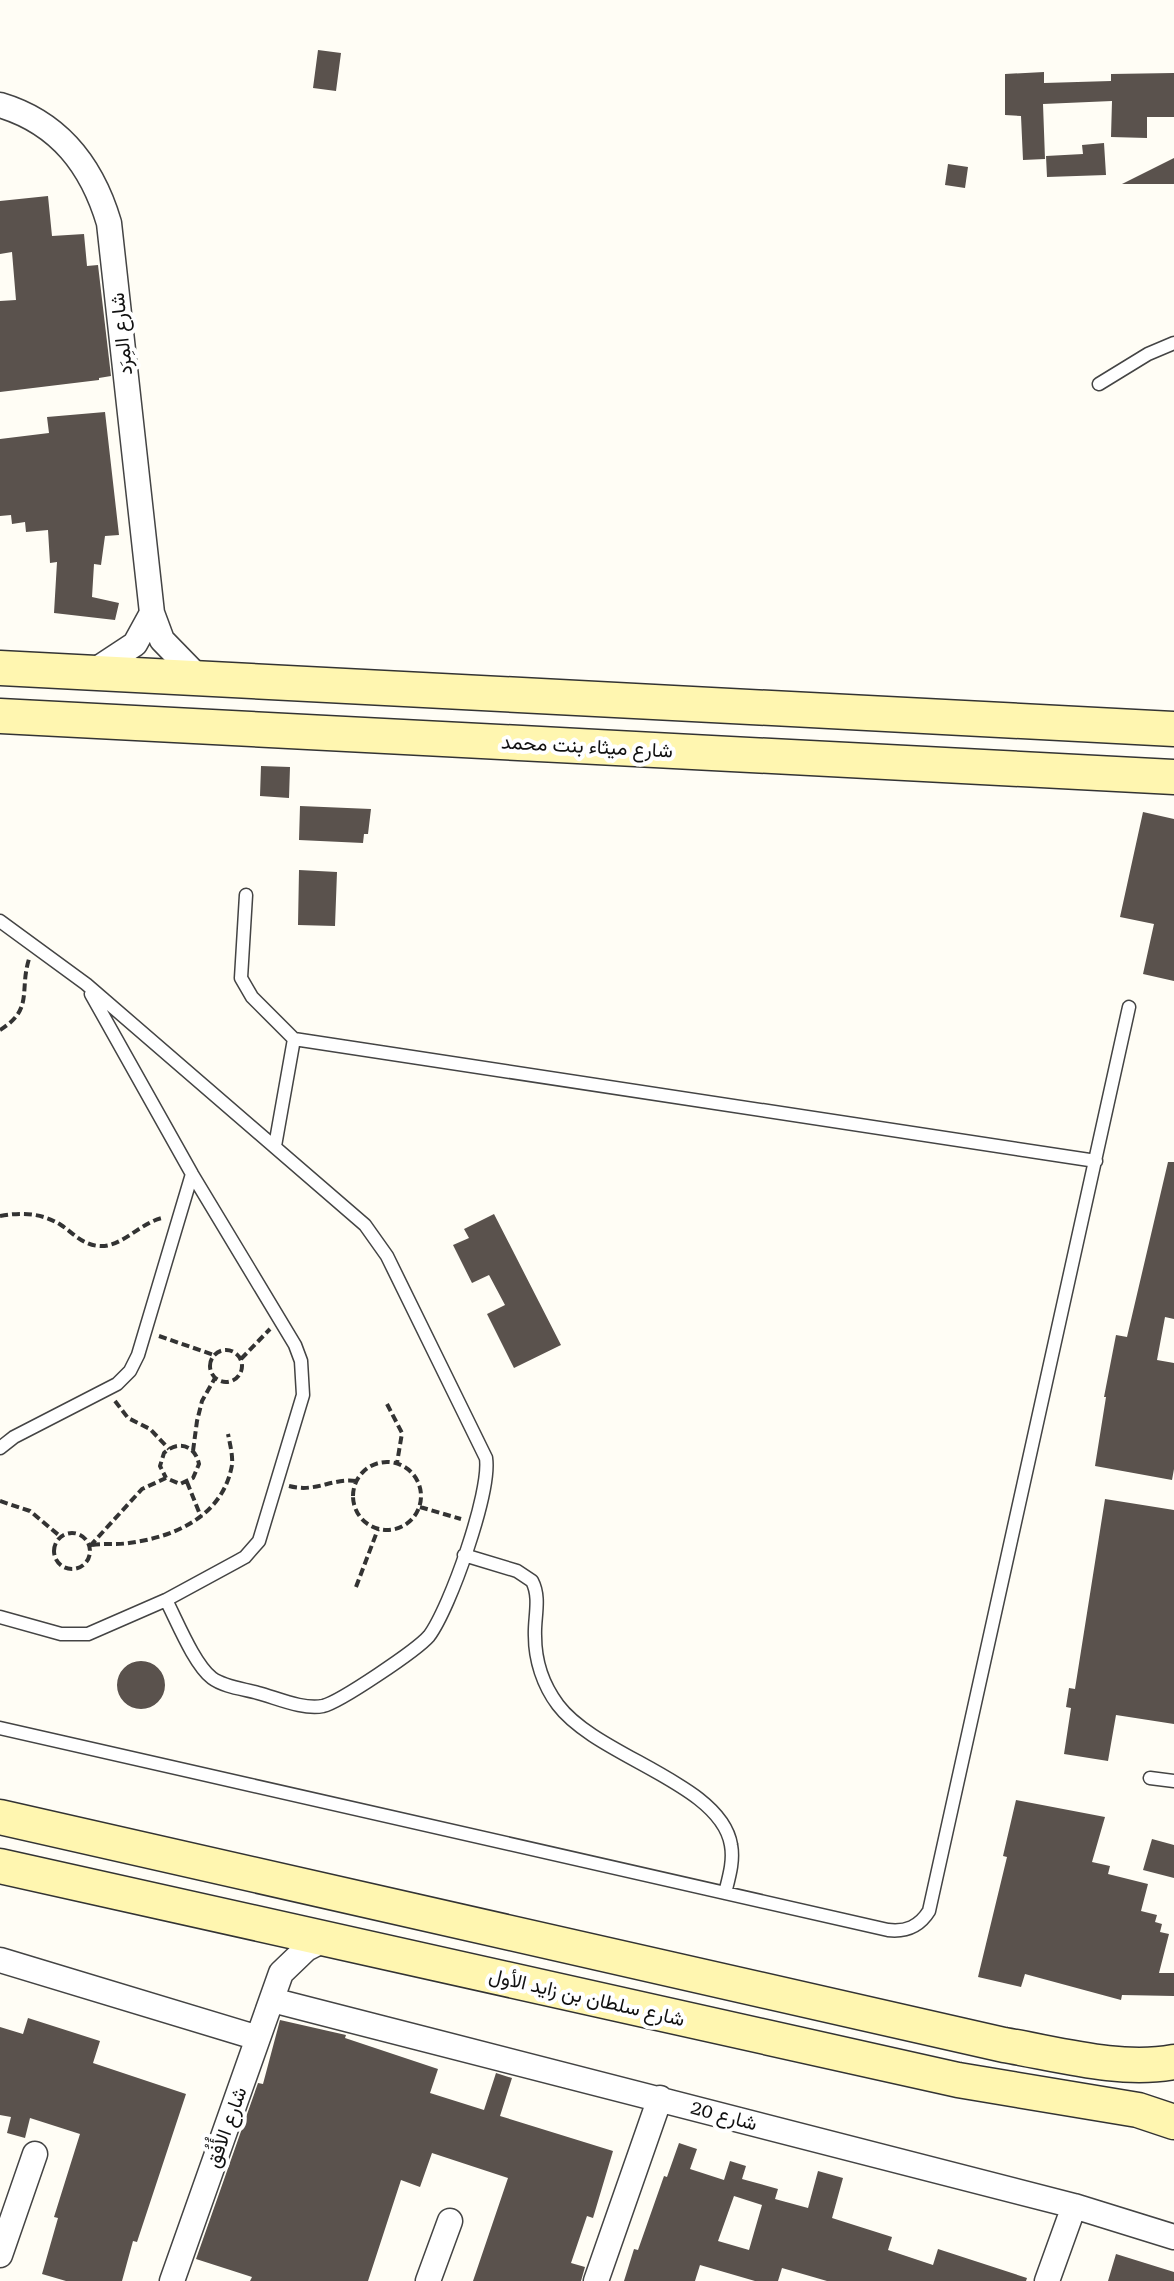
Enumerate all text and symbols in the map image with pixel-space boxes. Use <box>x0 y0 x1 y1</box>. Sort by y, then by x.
street label: شارع المِرَد <box>105 291 139 376</box>
street label: شارع ميثاء بنت محمد <box>500 730 673 764</box>
street label: شارع سلطان بن زايد الأول <box>486 1963 687 2033</box>
street label: شارع الأُفُق <box>196 2082 254 2171</box>
street label: شارع 20 <box>688 2095 760 2137</box>

